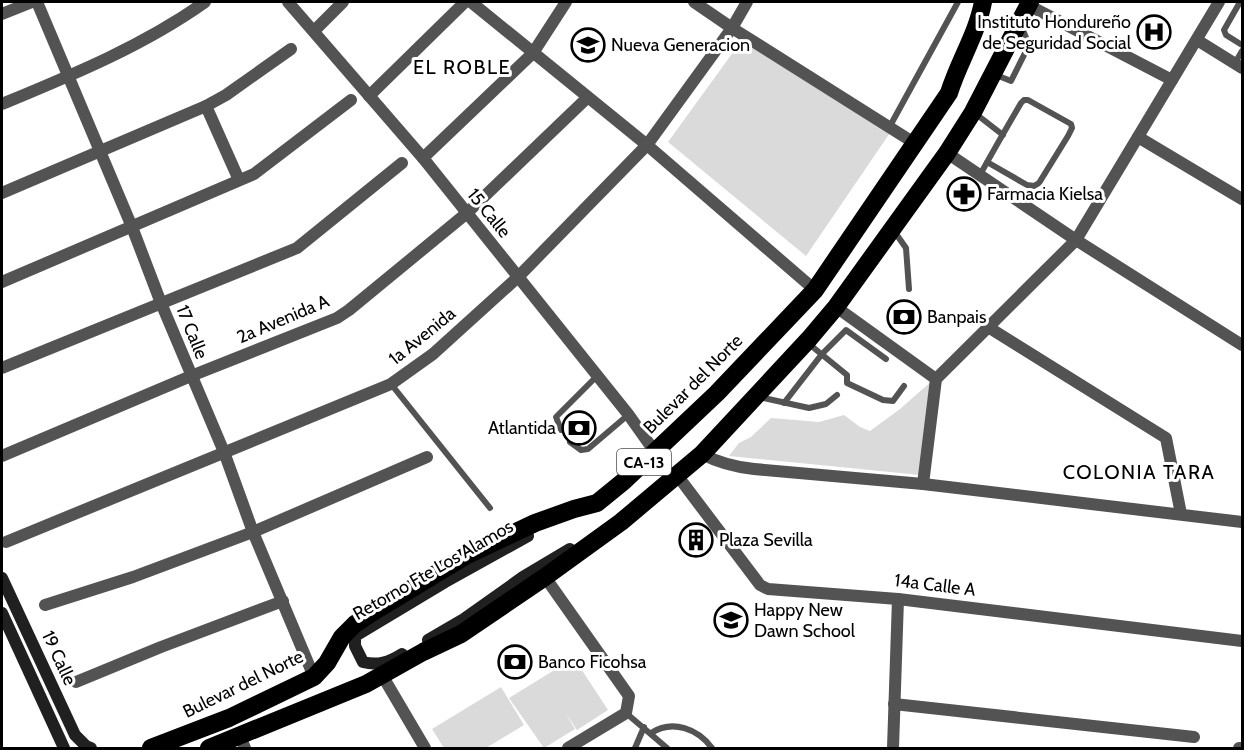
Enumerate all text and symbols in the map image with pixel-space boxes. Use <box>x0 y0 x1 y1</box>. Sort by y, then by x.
place label: Instituto Hondureño de Seguridad Social <box>977 11 1132 54</box>
hospital icon: Instituto Hondureño de Seguridad Social <box>1136 14 1172 50</box>
school or university icon: Nueva Generacion <box>570 27 606 63</box>
place label: Nueva Generacion <box>611 34 750 56</box>
district label: EL ROBLE <box>413 55 511 79</box>
pharmacy icon: Farmacia Kielsa <box>946 176 982 212</box>
place label: Farmacia Kielsa <box>987 183 1103 205</box>
street label: 15 Calle <box>463 184 515 242</box>
street label: 2a Avenida A <box>234 290 332 348</box>
bank icon: Banpais <box>886 299 922 335</box>
street label: 17 Calle <box>171 302 213 362</box>
street label: 1a Avenida <box>384 302 460 370</box>
place label: Banpais <box>927 306 986 328</box>
street label: Bulevar del Norte <box>639 330 747 438</box>
bank icon: Atlantida <box>561 410 597 446</box>
place label: Atlantida <box>488 417 556 439</box>
road number: CA-13 <box>617 449 671 475</box>
district label: COLONIA TARA <box>1063 460 1215 484</box>
street label: Retorno Fte Los Alamos <box>349 515 517 625</box>
building icon: Plaza Sevilla <box>678 522 714 558</box>
place label: Plaza Sevilla <box>719 529 813 551</box>
street label: 14a Calle A <box>893 569 977 601</box>
place label: Happy New Dawn School <box>754 599 856 642</box>
school or university icon: Happy New Dawn School <box>713 602 749 638</box>
street label: 19 Calle <box>37 627 81 689</box>
bank icon: Banco Ficohsa <box>497 644 533 680</box>
street label: Bulevar del Norte <box>179 645 307 723</box>
place label: Banco Ficohsa <box>538 651 647 673</box>

